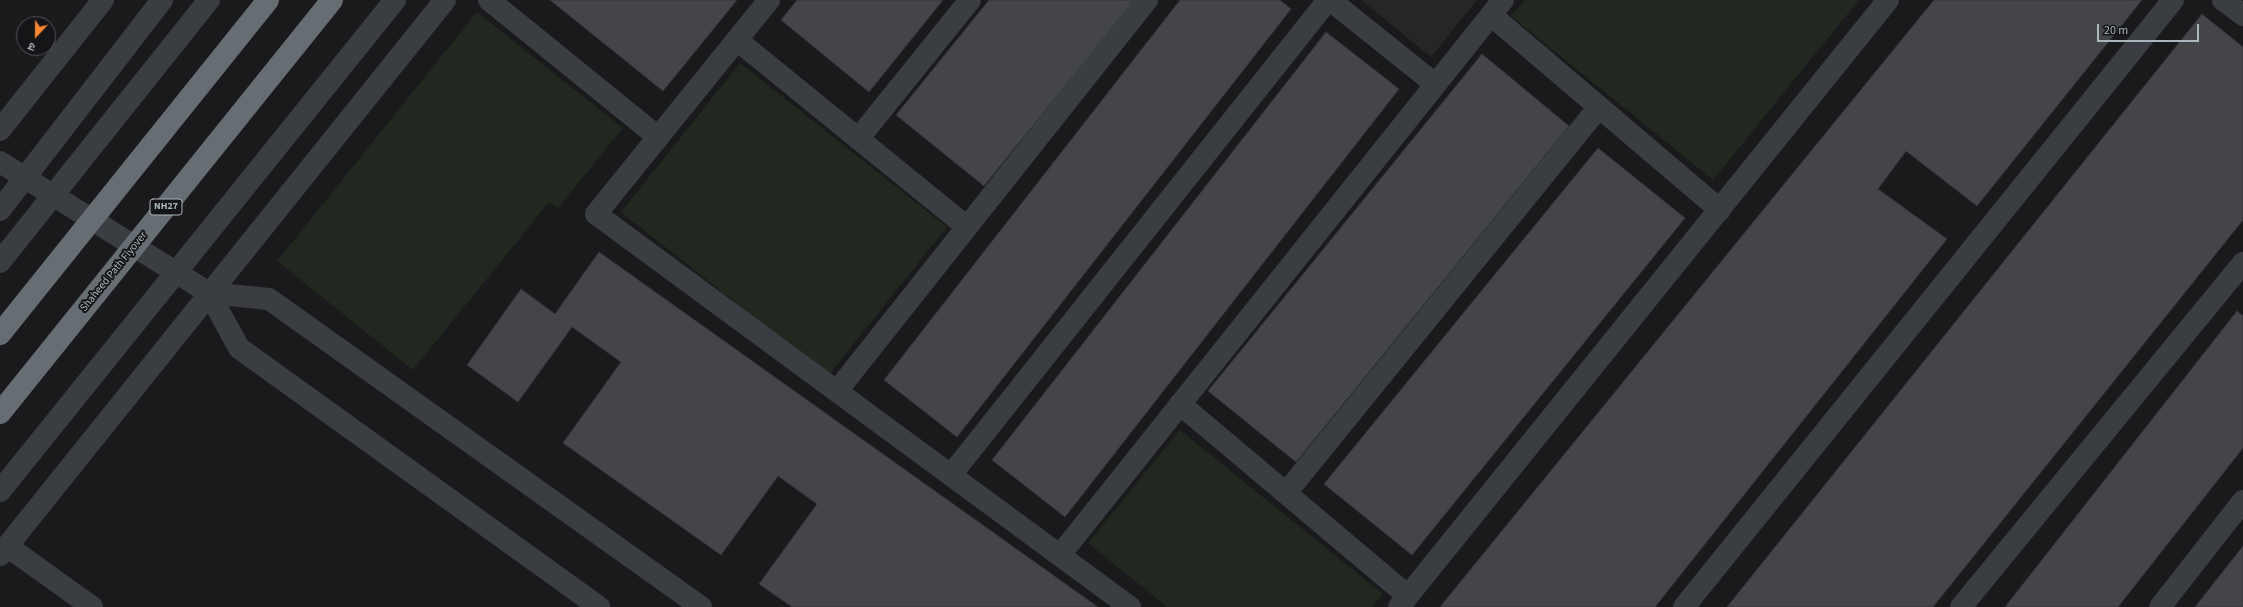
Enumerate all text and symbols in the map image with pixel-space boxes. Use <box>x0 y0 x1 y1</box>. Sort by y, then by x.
north arrow <box>16 16 56 56</box>
scale bar <box>2099 16 2201 42</box>
text: 20 m <box>2104 22 2128 39</box>
text: उ <box>26 39 37 55</box>
road number: NH27 <box>150 199 182 215</box>
street label: Shaheed Path Flyover <box>78 229 150 315</box>

